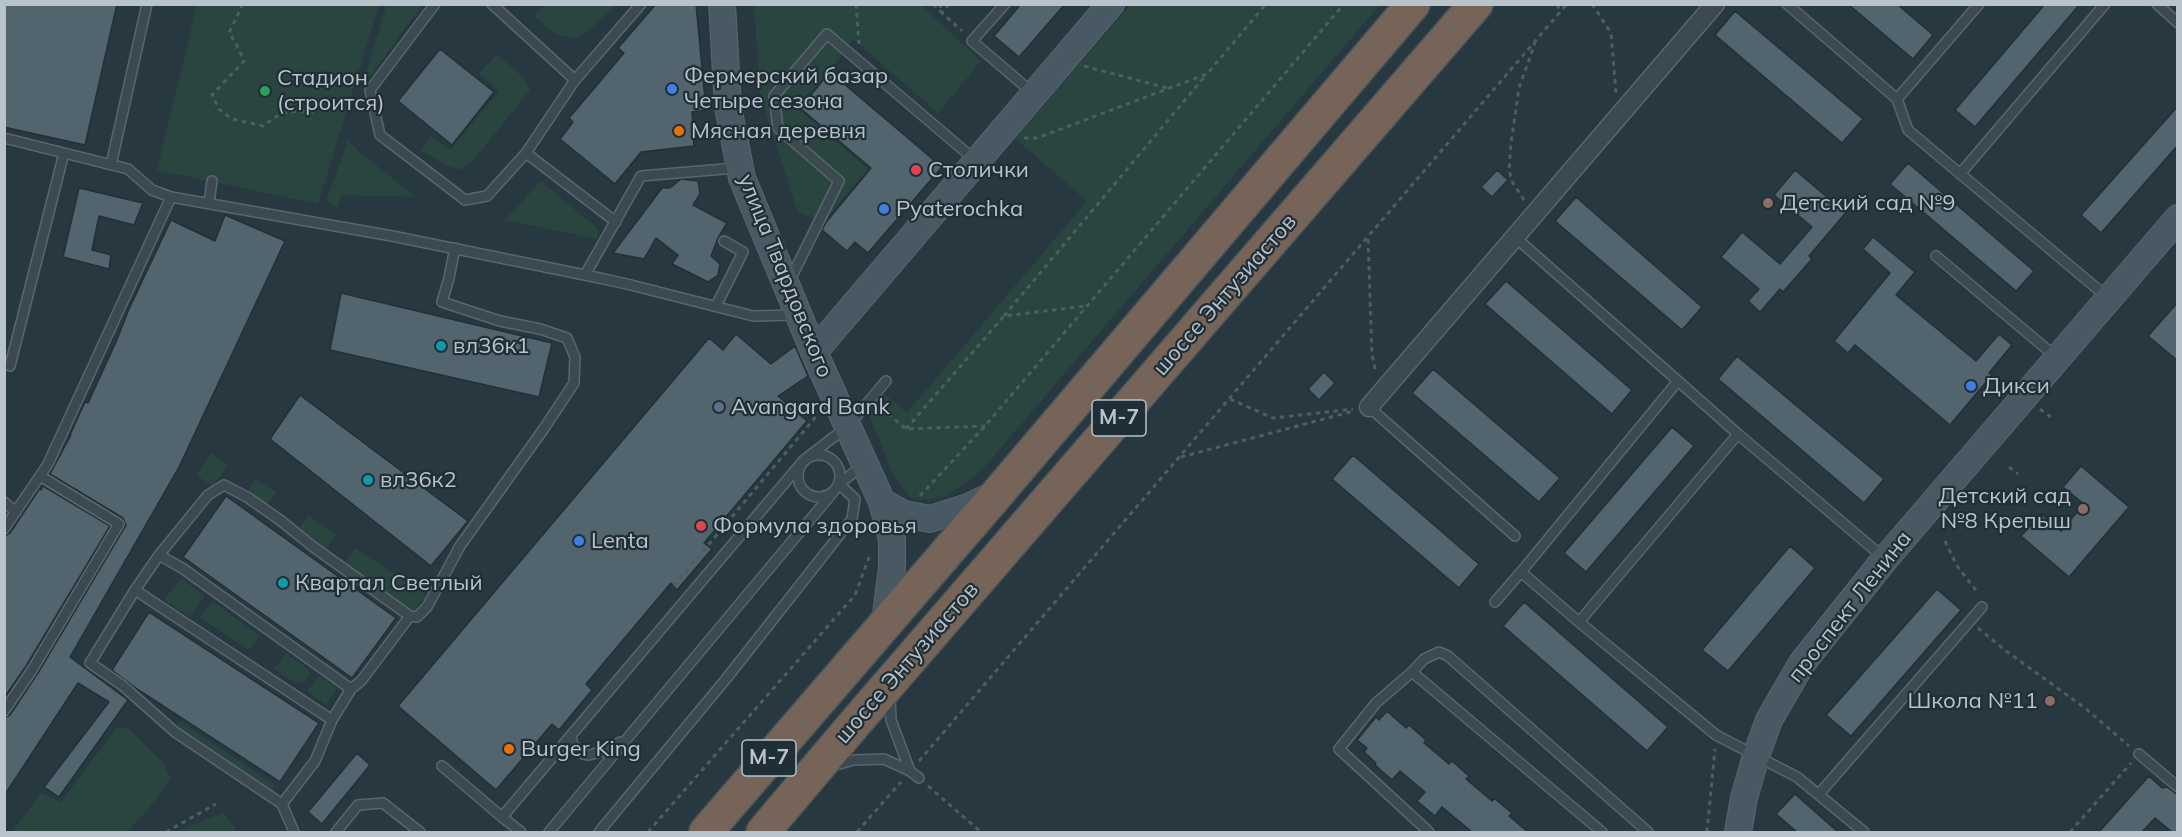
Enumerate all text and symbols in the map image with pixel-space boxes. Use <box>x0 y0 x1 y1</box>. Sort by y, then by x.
place label: Фермерский базар Четыре сезона <box>684 63 888 114</box>
place label: Стадион (строится) <box>277 65 384 116</box>
marker: Фермерский базар Четыре сезона <box>665 82 679 96</box>
marker: Стадион (строится) <box>258 84 272 98</box>
place label: Мясная деревня <box>691 118 866 144</box>
marker: Мясная деревня <box>672 124 686 138</box>
place label: Столички <box>928 157 1029 183</box>
marker: Столички <box>909 163 923 177</box>
street label: улица Твардовского <box>732 170 838 382</box>
place label: Детский сад №9 <box>1780 190 1955 216</box>
place label: Pyaterochka <box>896 196 1023 222</box>
marker: Детский сад №9 <box>1761 196 1775 210</box>
marker: Pyaterochka <box>877 202 891 216</box>
street label: шоссе Энтузиастов <box>1148 209 1302 381</box>
place label: вл36к1 <box>453 333 530 359</box>
marker: вл36к1 <box>434 339 448 353</box>
place label: Дикси <box>1983 373 2050 399</box>
marker: Дикси <box>1964 379 1978 393</box>
place label: Avangard Bank <box>731 394 890 420</box>
marker: Avangard Bank <box>712 400 726 414</box>
road number: М-7 <box>1092 400 1146 436</box>
place label: вл36к2 <box>380 467 457 493</box>
marker: вл36к2 <box>361 473 375 487</box>
place label: Детский сад №8 Крепыш <box>1938 483 2071 534</box>
marker: Детский сад №8 Крепыш <box>2076 502 2090 516</box>
place label: Формула здоровья <box>713 513 917 539</box>
marker: Формула здоровья <box>694 519 708 533</box>
street label: проспект Ленина <box>1783 526 1917 688</box>
place label: Lenta <box>591 528 649 554</box>
marker: Lenta <box>572 534 586 548</box>
place label: Квартал Светлый <box>295 570 483 596</box>
marker: Квартал Светлый <box>276 576 290 590</box>
street label: шоссе Энтузиастов <box>830 577 984 749</box>
place label: Школа №11 <box>1907 688 2038 714</box>
marker: Школа №11 <box>2043 694 2057 708</box>
place label: Burger King <box>521 736 641 762</box>
road number: М-7 <box>742 740 796 776</box>
marker: Burger King <box>502 742 516 756</box>

